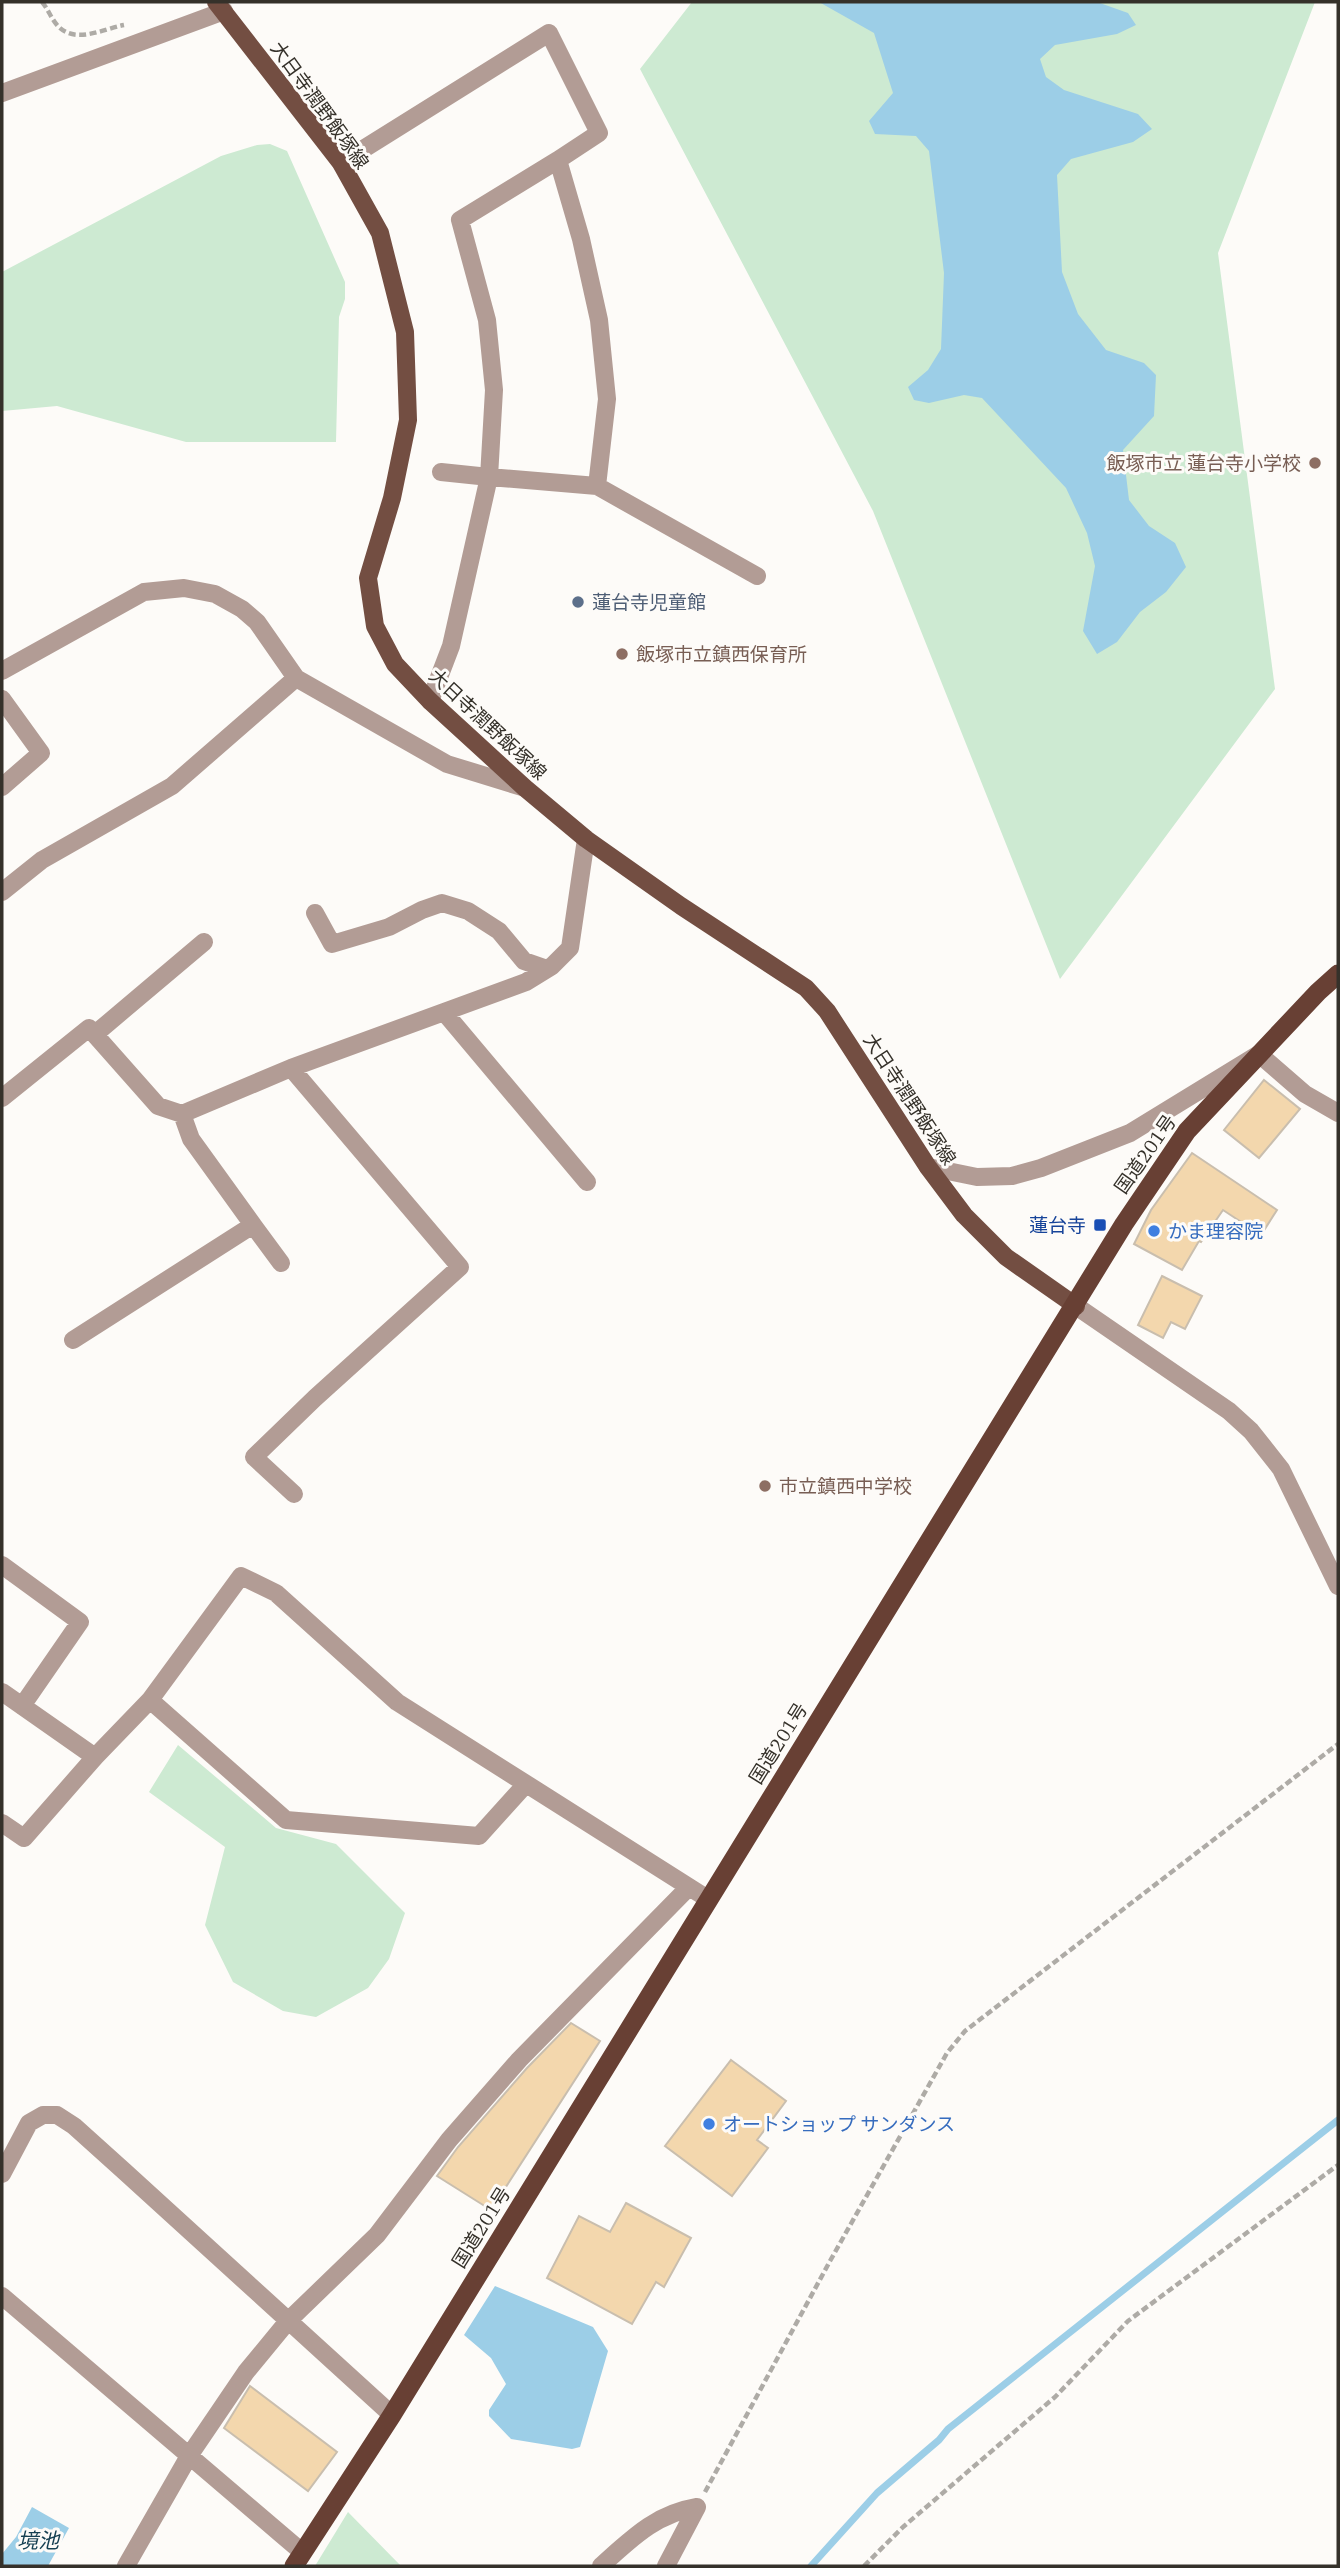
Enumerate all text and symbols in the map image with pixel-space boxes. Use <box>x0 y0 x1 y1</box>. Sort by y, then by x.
street label: 大日寺潤野飯塚線 <box>266 36 374 174</box>
place label: 飯塚市立 蓮台寺小学校 <box>1107 451 1301 475</box>
marker: 飯塚市立 蓮台寺小学校 <box>1307 455 1323 471</box>
place label: 蓮台寺児童館 <box>592 590 706 614</box>
marker: 蓮台寺児童館 <box>570 594 586 610</box>
place label: 飯塚市立鎮西保育所 <box>636 642 807 666</box>
marker: 飯塚市立鎮西保育所 <box>614 646 630 662</box>
street label: 大日寺潤野飯塚線 <box>424 663 552 785</box>
street label: 大日寺潤野飯塚線 <box>859 1029 961 1169</box>
street label: 国道201号 <box>1109 1110 1181 1198</box>
place label: 蓮台寺 <box>1029 1213 1086 1237</box>
marker: 蓮台寺 <box>1092 1217 1108 1233</box>
place label: かま理容院 <box>1168 1219 1263 1243</box>
marker: かま理容院 <box>1146 1223 1162 1239</box>
place label: 市立鎮西中学校 <box>779 1474 912 1498</box>
marker: 市立鎮西中学校 <box>757 1478 773 1494</box>
street label: 国道201号 <box>744 1698 812 1788</box>
place label: オートショップ サンダンス <box>723 2112 955 2136</box>
marker: オートショップ サンダンス <box>701 2116 717 2132</box>
street label: 国道201号 <box>447 2182 515 2272</box>
water label: 境池 <box>17 2526 61 2554</box>

